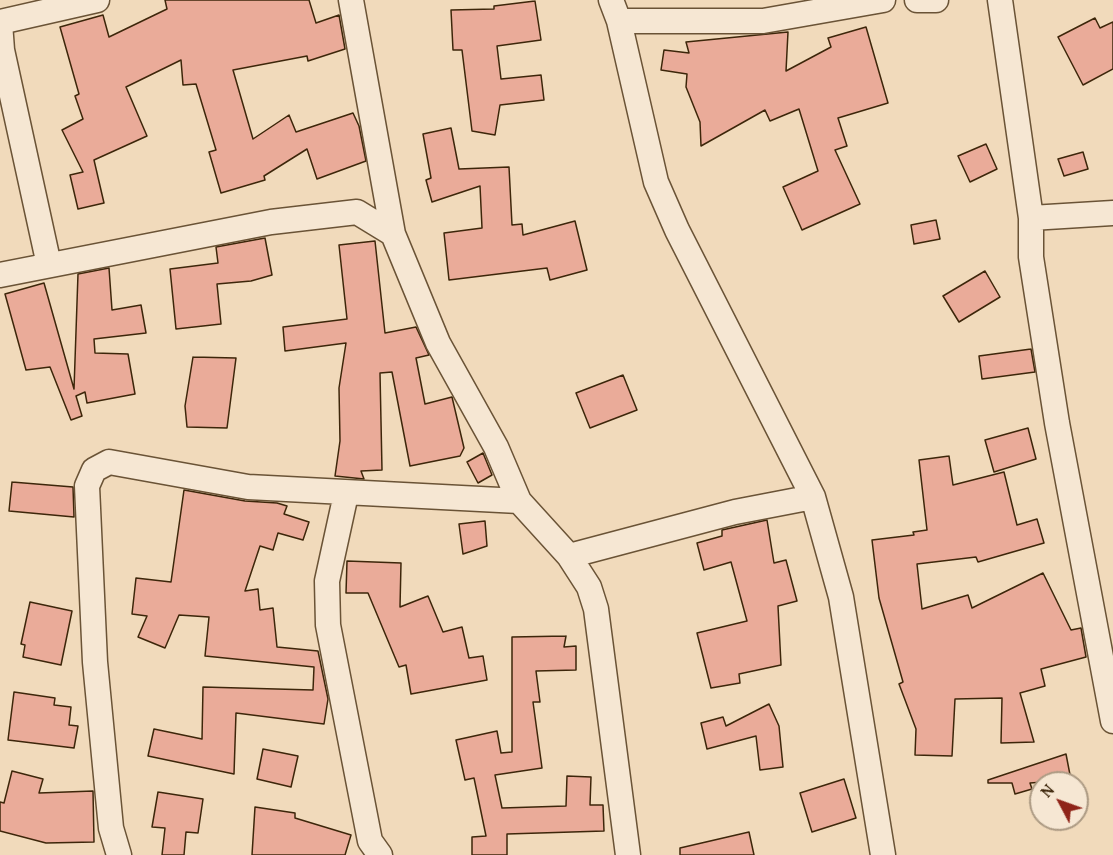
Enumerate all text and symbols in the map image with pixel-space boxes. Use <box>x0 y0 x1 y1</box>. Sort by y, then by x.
north arrow <box>1029 771 1089 831</box>
text: N <box>1034 779 1059 802</box>

